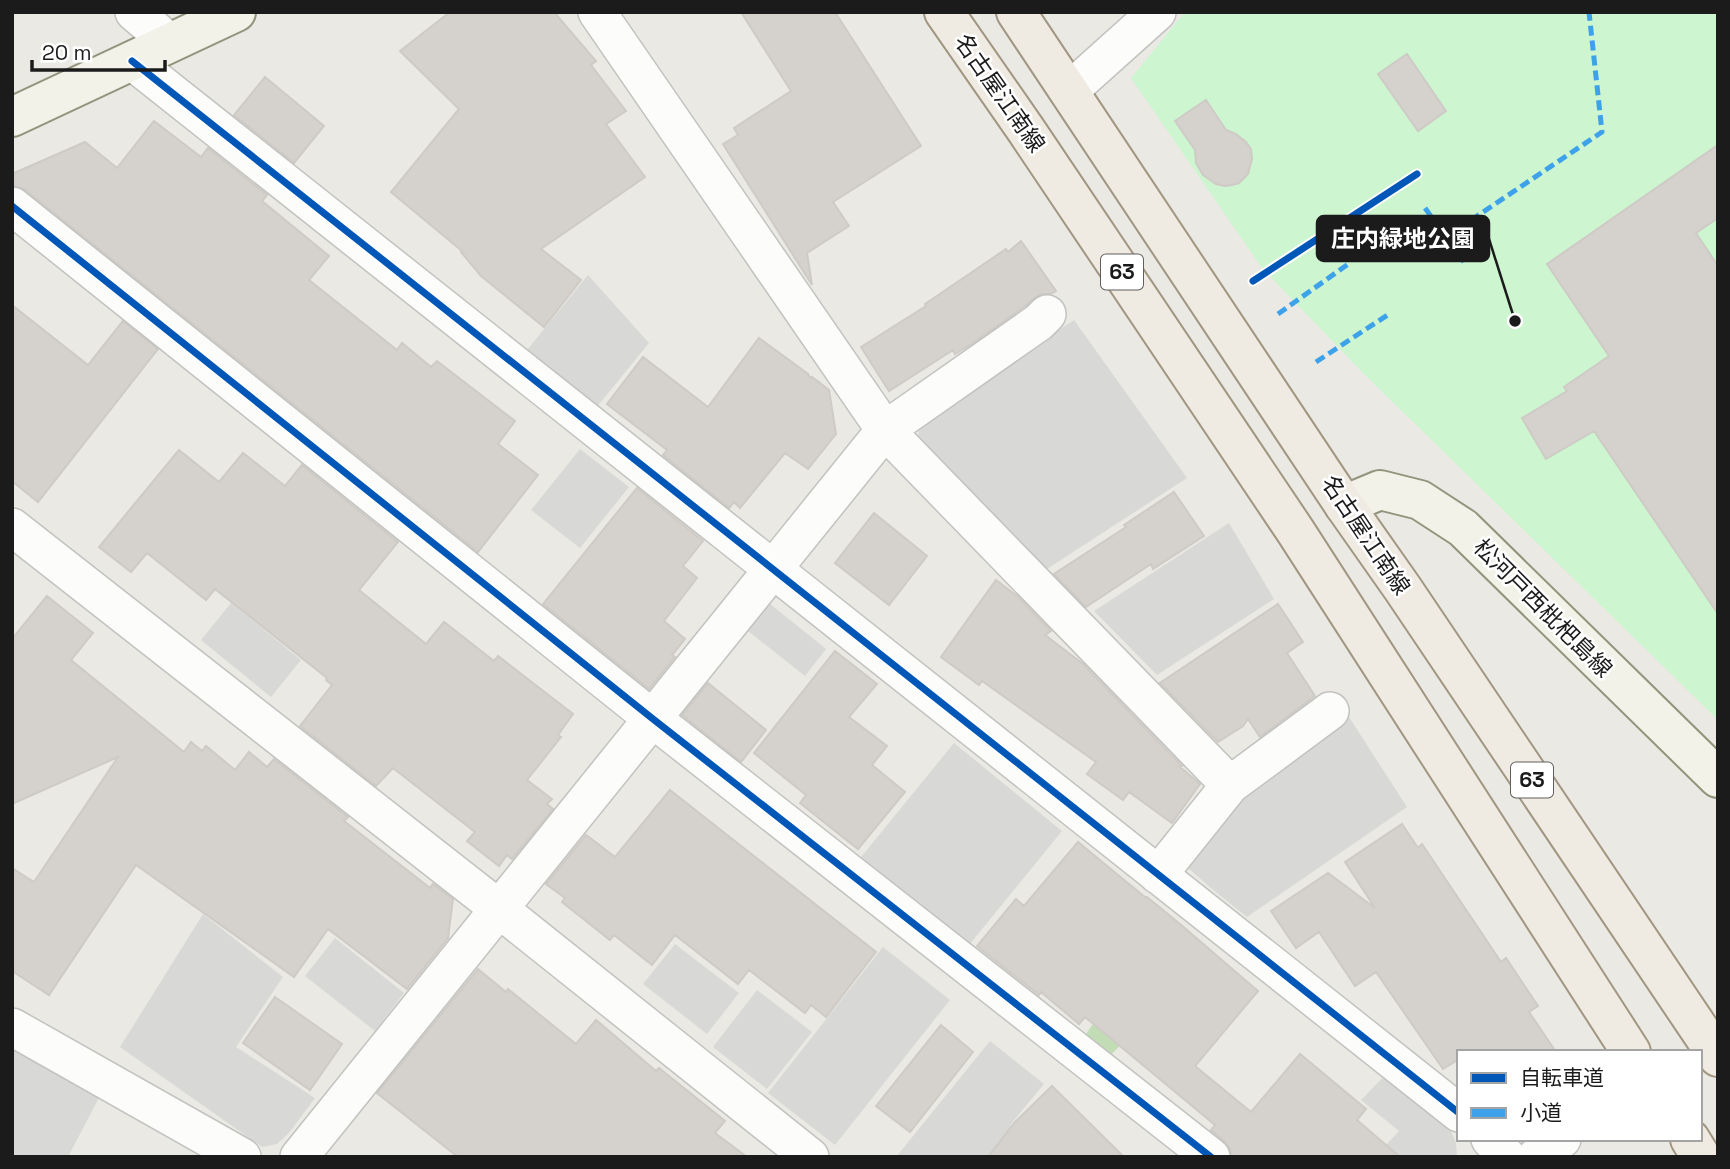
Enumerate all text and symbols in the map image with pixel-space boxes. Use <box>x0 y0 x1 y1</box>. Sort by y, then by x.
scale bar <box>32 28 164 72</box>
street label: 名古屋江南線 <box>948 28 1052 158</box>
text: 20 m <box>42 39 92 66</box>
callout: 庄内緑地公園 <box>1317 216 1489 261</box>
text: 庄内緑地公園 <box>1331 223 1475 254</box>
road number: 63 <box>1101 254 1143 290</box>
street label: 名古屋江南線 <box>1315 469 1417 601</box>
street label: 松河戸西枇杷島線 <box>1467 532 1619 684</box>
road number: 63 <box>1511 762 1553 798</box>
legend <box>1457 1050 1702 1141</box>
text: 自転車道 <box>1520 1064 1604 1091</box>
text: 小道 <box>1520 1099 1562 1126</box>

